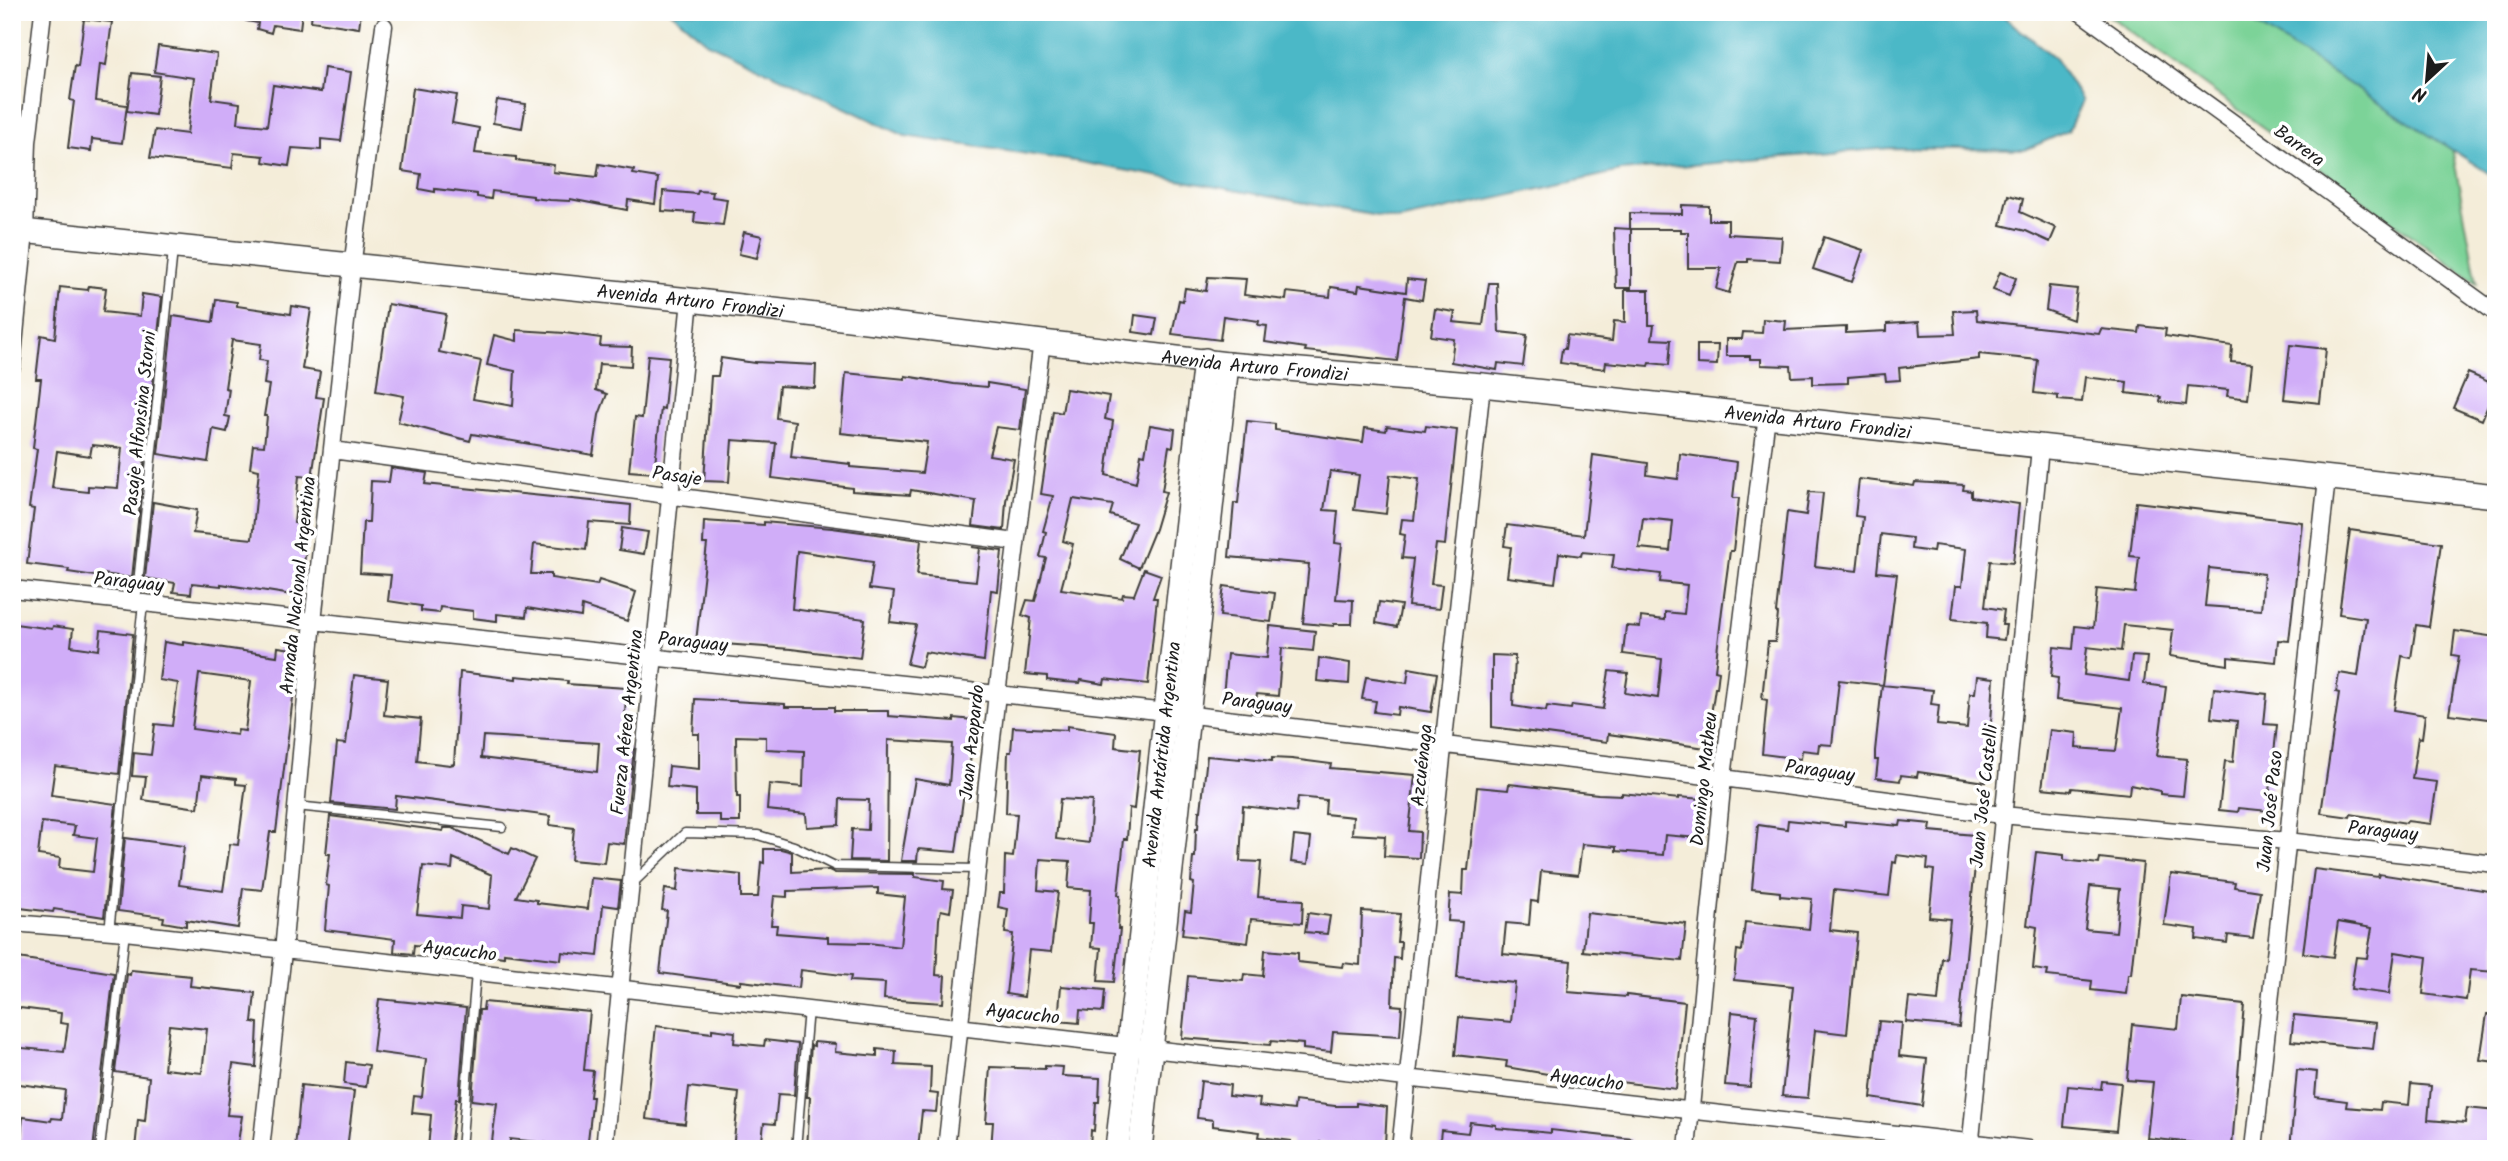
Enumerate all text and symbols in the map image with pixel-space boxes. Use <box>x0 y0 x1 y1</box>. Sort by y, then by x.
north arrow <box>2392 46 2462 116</box>
text: N <box>2408 77 2432 110</box>
street label: Barrera <box>2267 118 2331 176</box>
street label: Avenida Arturo Frondizi <box>595 277 787 328</box>
street label: Pasaje Alfonsina Storni <box>116 328 166 517</box>
street label: Avenida Arturo Frondizi <box>1159 343 1351 391</box>
street label: Avenida Arturo Frondizi <box>1723 399 1914 449</box>
street label: Pasaje <box>650 459 704 495</box>
street label: Armada Nacional Argentina <box>273 475 325 696</box>
street label: Paraguay <box>92 564 166 602</box>
street label: Paraguay <box>656 624 730 662</box>
street label: Fuerza Aérea Argentina <box>603 628 653 817</box>
street label: Avenida Antártida Argentina <box>1135 640 1191 869</box>
street label: Juan Azopardo <box>952 683 994 801</box>
street label: Paraguay <box>1220 685 1295 723</box>
street label: Domingo Matheu <box>1683 711 1727 848</box>
street label: Juan José Castelli <box>1963 721 2008 870</box>
street label: Azcuénaga <box>1404 722 1442 808</box>
street label: Juan José Paso <box>2250 749 2292 874</box>
street label: Paraguay <box>1783 752 1858 792</box>
street label: Paraguay <box>2346 813 2420 851</box>
street label: Ayacucho <box>421 933 498 971</box>
street label: Ayacucho <box>984 996 1061 1034</box>
street label: Ayacucho <box>1548 1062 1625 1100</box>

